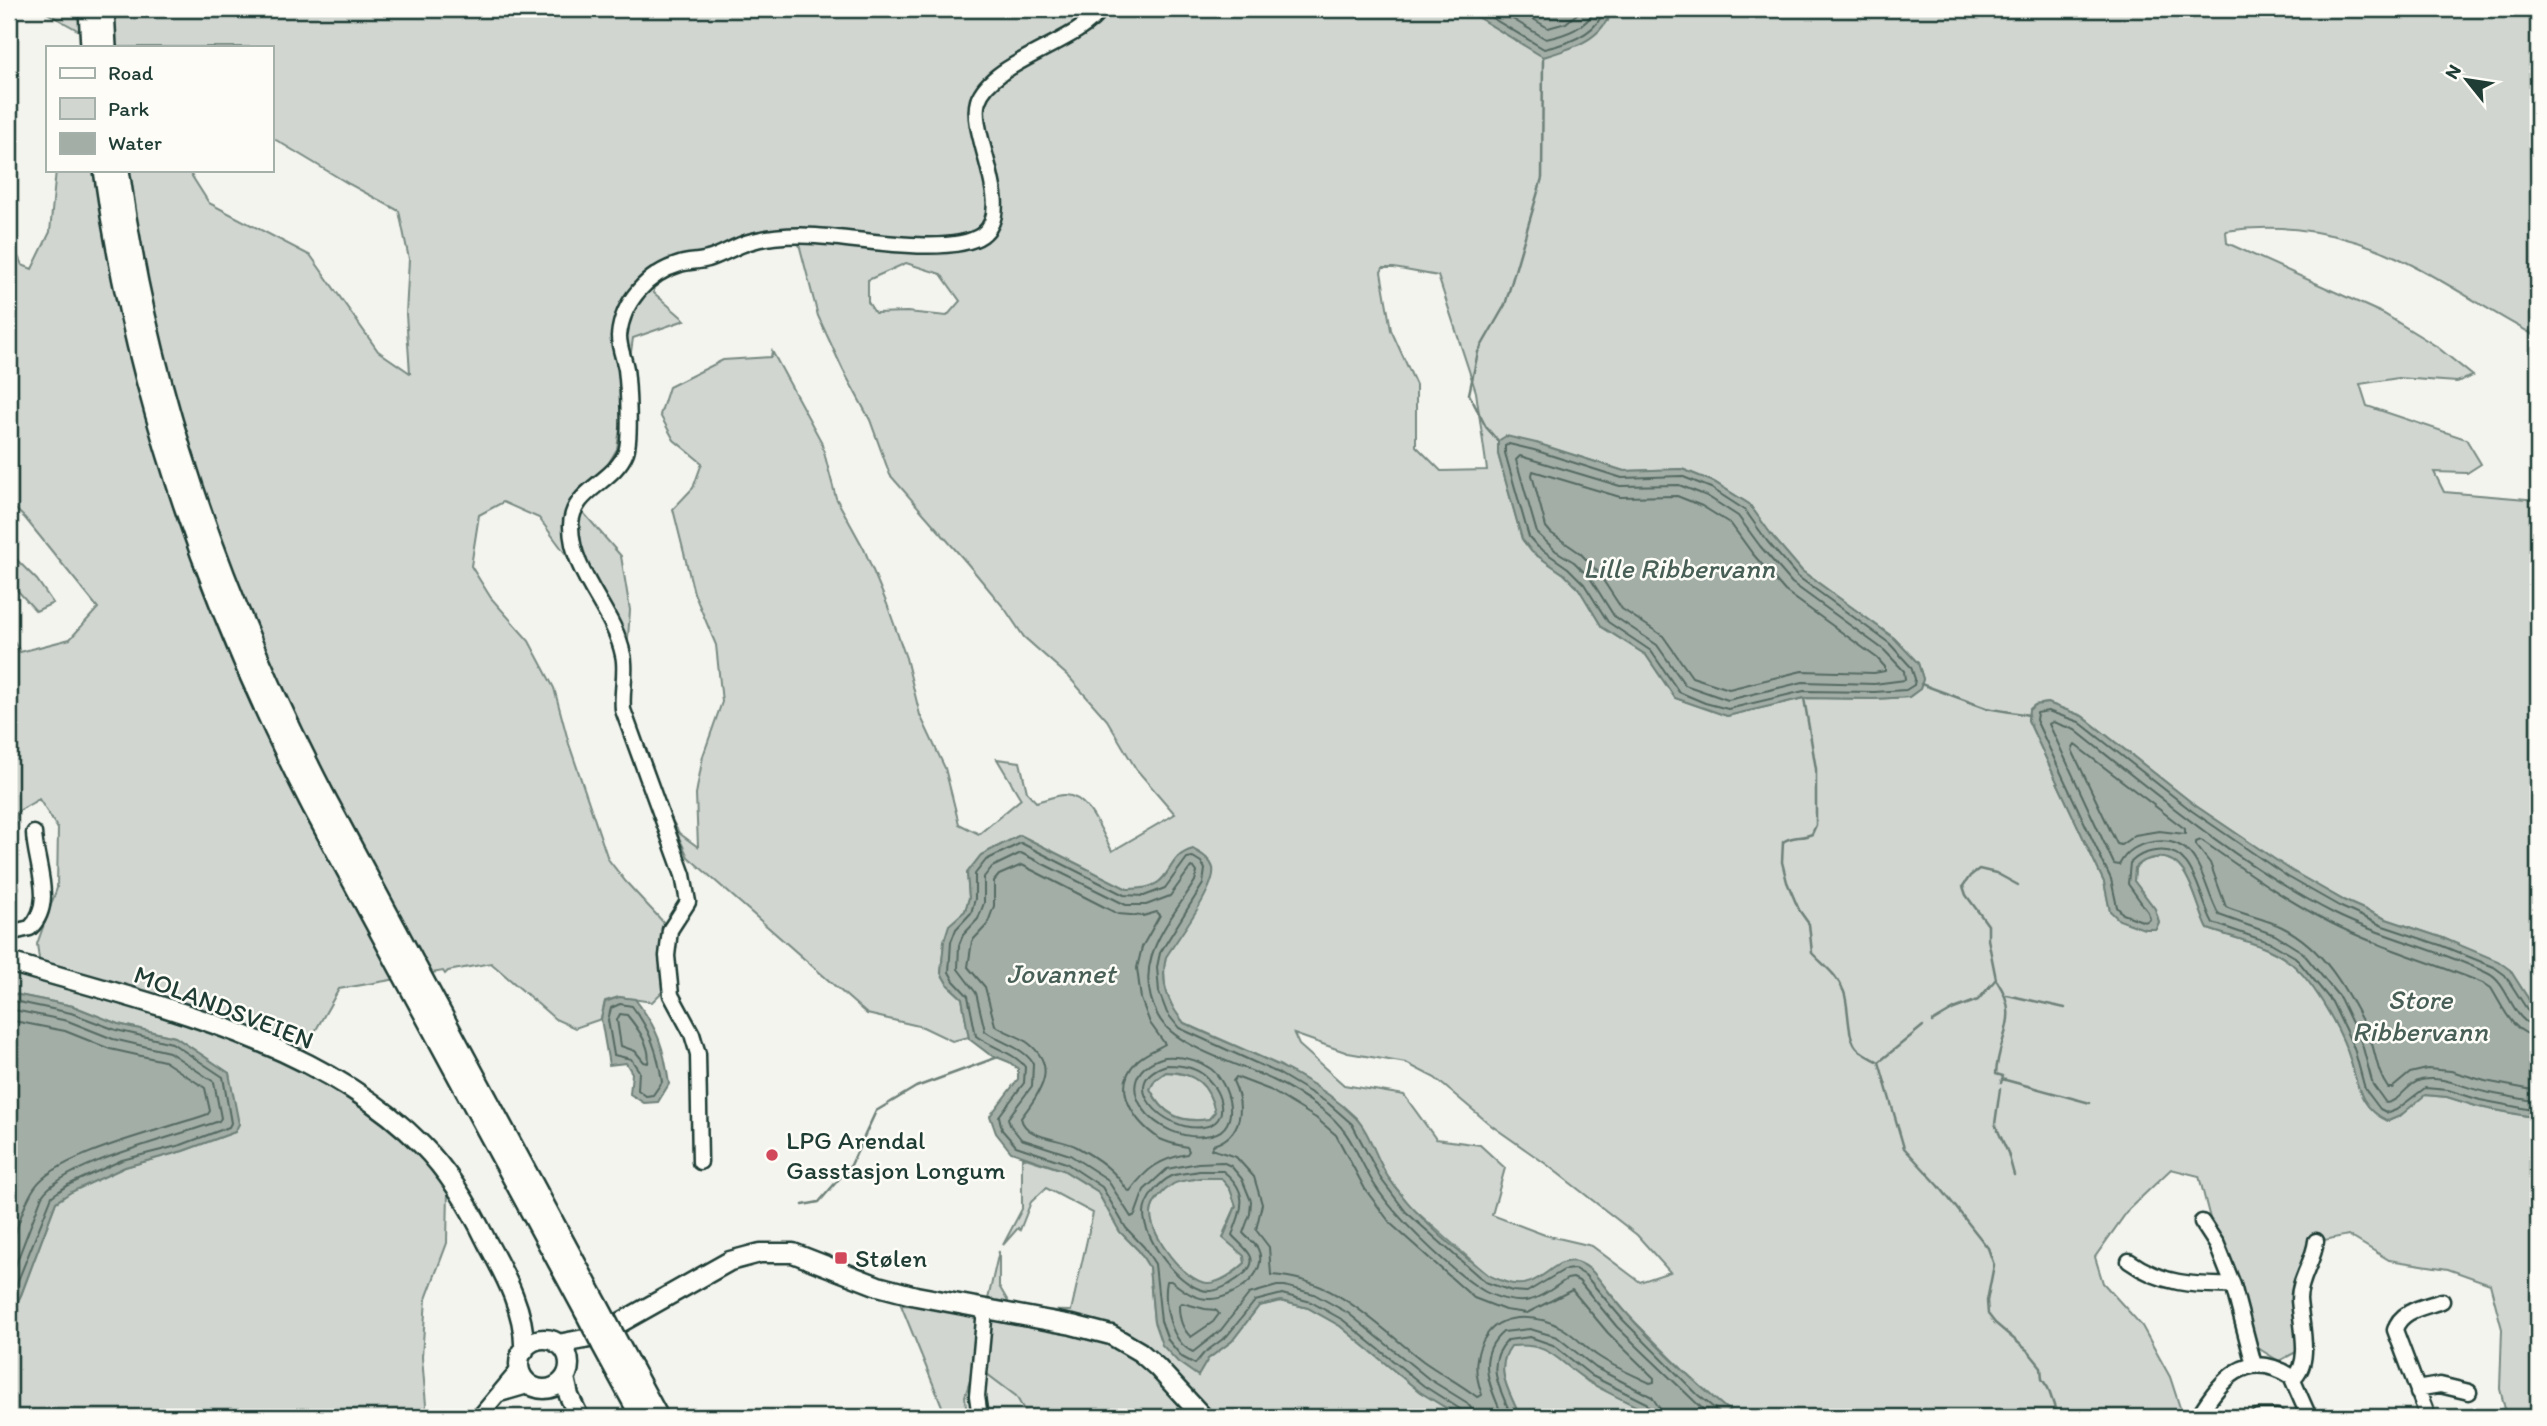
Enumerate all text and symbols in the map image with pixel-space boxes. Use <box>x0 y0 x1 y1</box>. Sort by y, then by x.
legend <box>46 46 273 172</box>
north arrow <box>2432 46 2502 116</box>
text: Road <box>108 60 154 85</box>
text: N <box>2440 60 2466 83</box>
text: Park <box>108 96 150 121</box>
text: Water <box>108 130 162 155</box>
water label: Lille Ribbervann <box>1583 551 1775 585</box>
water label: Jovannet <box>1006 956 1118 990</box>
street label: MOLANDSVEIEN <box>130 958 318 1056</box>
water label: Store Ribbervann <box>2352 982 2489 1048</box>
place label: LPG Arendal Gasstasjon Longum <box>786 1124 1006 1186</box>
marker: LPG Arendal Gasstasjon Longum <box>764 1147 780 1163</box>
place label: Stølen <box>855 1242 927 1274</box>
marker: Stølen <box>833 1250 849 1266</box>

